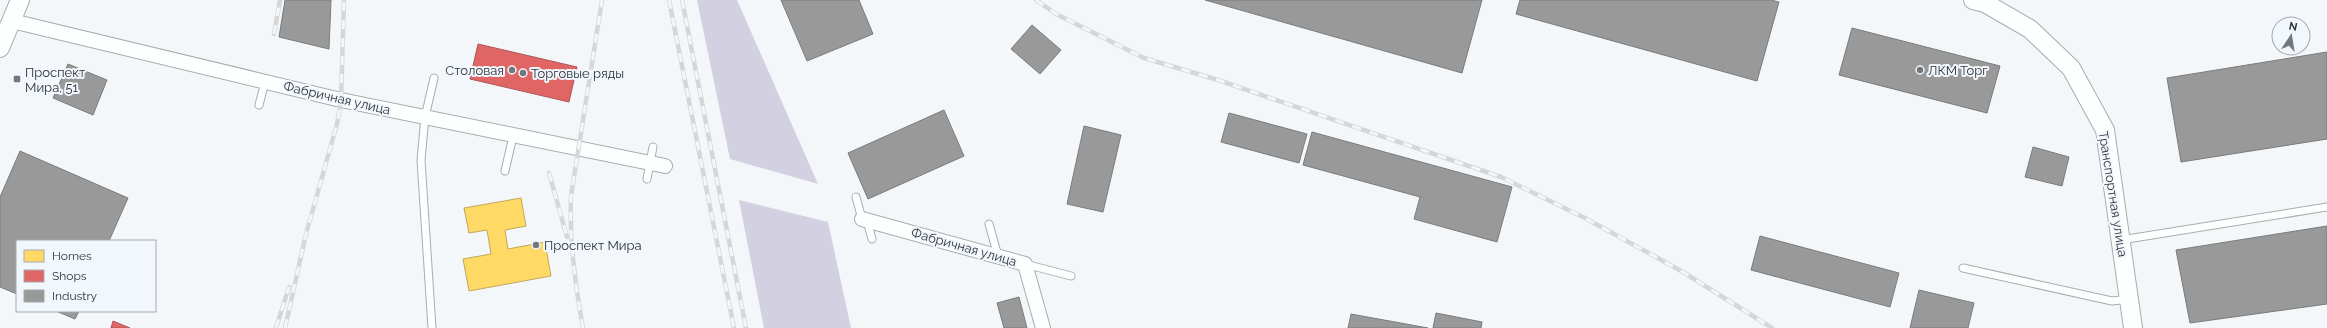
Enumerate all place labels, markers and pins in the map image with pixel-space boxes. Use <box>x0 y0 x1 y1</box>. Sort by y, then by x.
place label: Столовая <box>445 63 504 78</box>
place label: ЛКМ Торг <box>1928 63 1988 78</box>
place label: Проспект Мира, 51 <box>25 65 85 95</box>
marker: Столовая <box>507 65 517 75</box>
marker: ЛКМ Торг <box>1915 65 1925 75</box>
place label: Торговые ряды <box>531 66 624 81</box>
marker: Торговые ряды <box>518 68 528 78</box>
marker: Проспект Мира, 51 <box>12 74 22 84</box>
place label: Проспект Мира <box>544 238 642 253</box>
marker: Проспект Мира <box>531 240 541 250</box>

